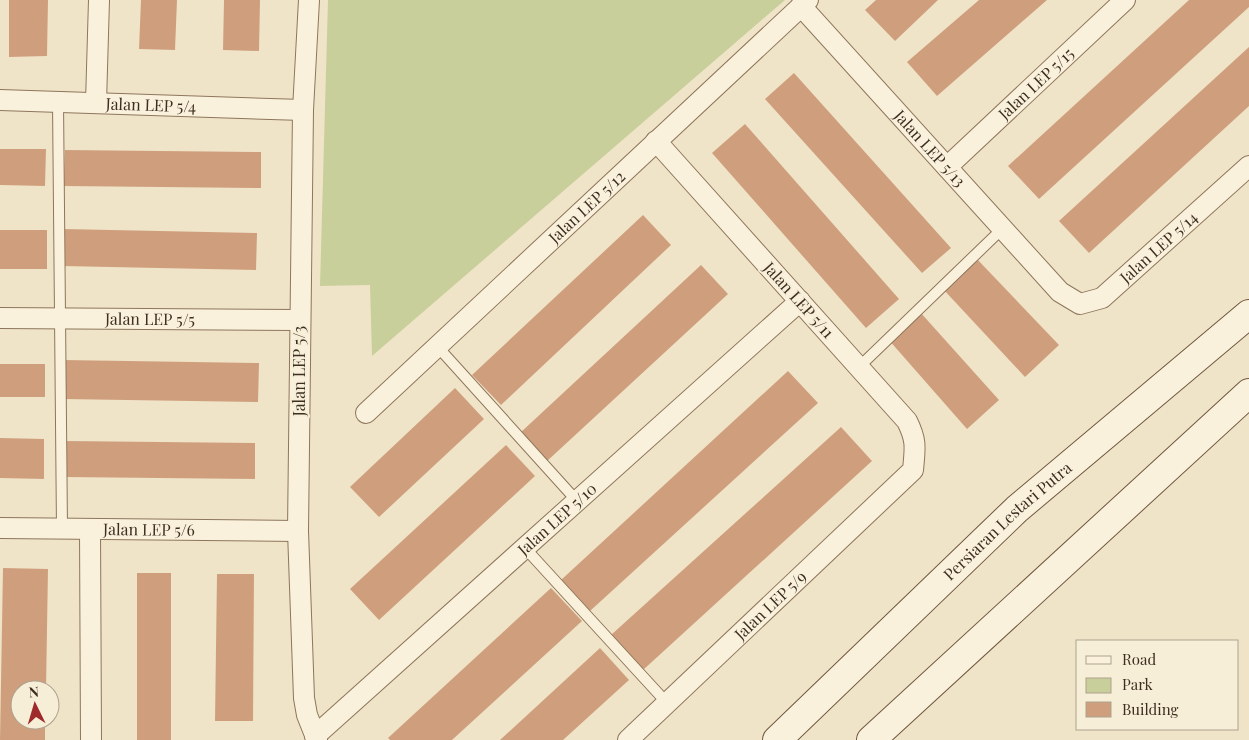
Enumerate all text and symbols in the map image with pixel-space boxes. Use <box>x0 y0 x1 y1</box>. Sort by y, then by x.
street label: Jalan LEP 5/15 <box>993 43 1078 124</box>
street label: Jalan LEP 5/4 <box>104 92 197 116</box>
street label: Jalan LEP 5/13 <box>889 104 970 191</box>
street label: Jalan LEP 5/12 <box>543 166 629 248</box>
street label: Jalan LEP 5/14 <box>1114 206 1202 288</box>
street label: Jalan LEP 5/11 <box>759 256 839 342</box>
street label: Jalan LEP 5/5 <box>104 308 195 329</box>
street label: Jalan LEP 5/3 <box>288 326 309 417</box>
street label: Persiaran Lestari Putra <box>939 457 1076 584</box>
street label: Jalan LEP 5/10 <box>512 478 601 560</box>
street label: Jalan LEP 5/6 <box>102 518 195 540</box>
street label: Jalan LEP 5/9 <box>729 566 810 645</box>
legend <box>1076 640 1239 730</box>
text: Road <box>1122 649 1156 669</box>
text: Park <box>1122 674 1154 694</box>
north arrow <box>10 680 60 730</box>
text: N <box>28 682 40 701</box>
text: Building <box>1122 699 1179 719</box>

